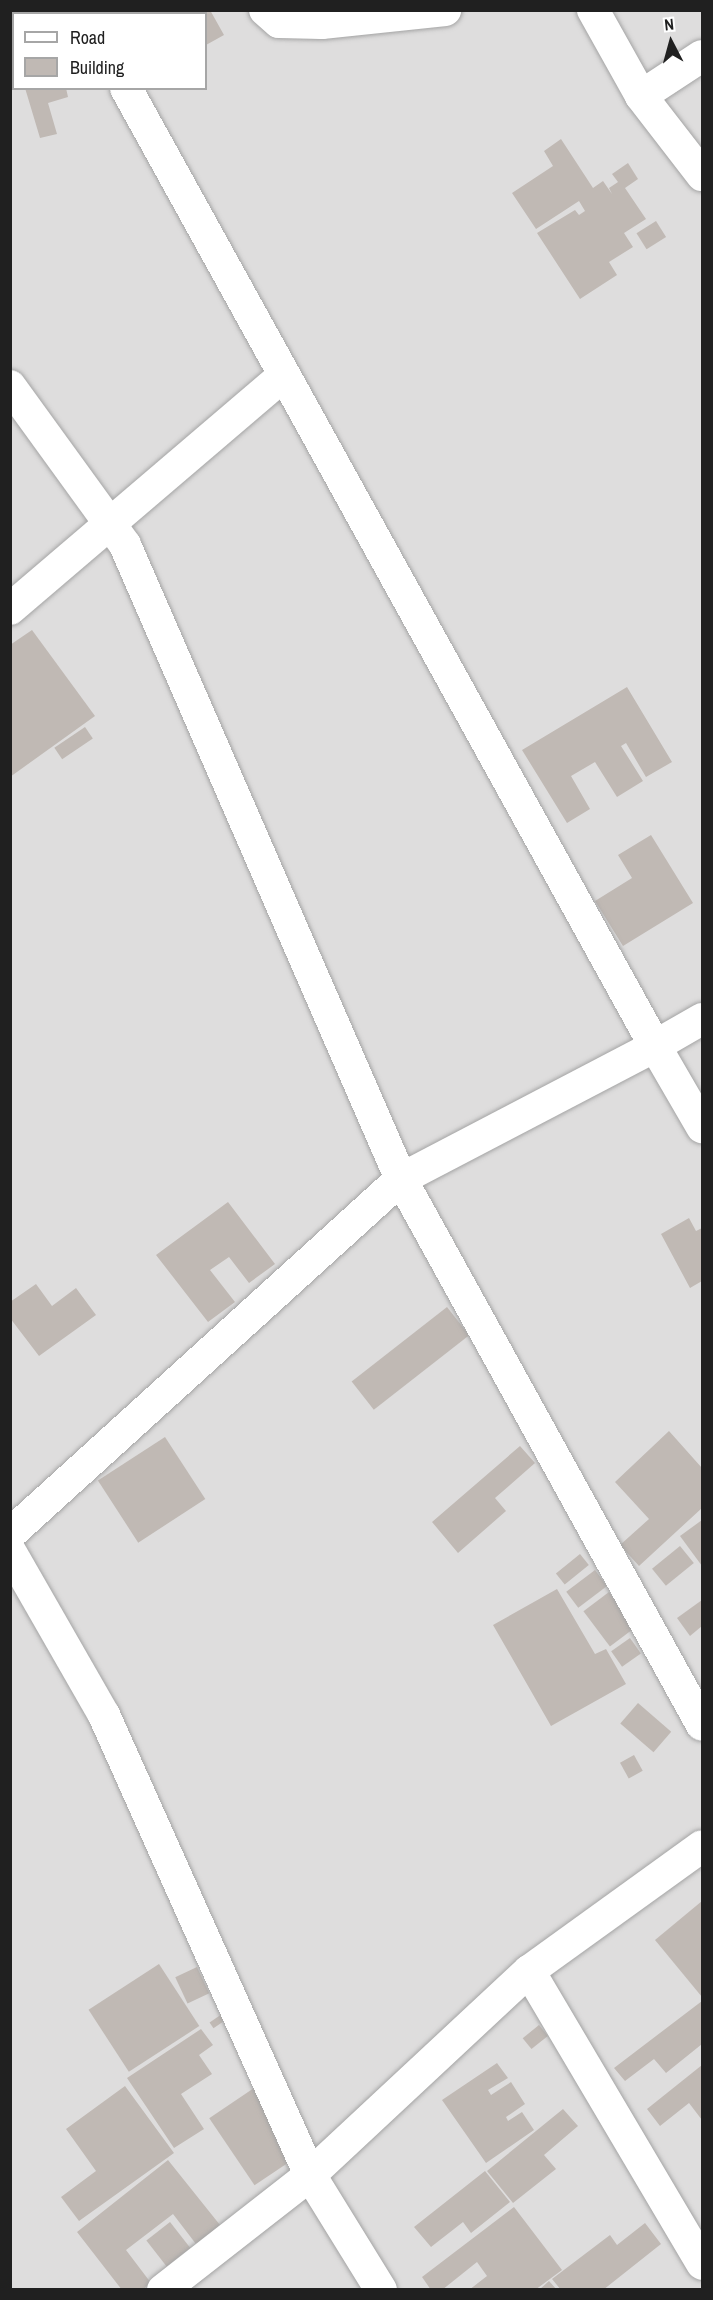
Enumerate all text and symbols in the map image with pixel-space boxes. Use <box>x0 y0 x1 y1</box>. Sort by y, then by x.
legend <box>12 12 207 90</box>
north arrow <box>641 12 701 72</box>
text: N <box>663 13 675 36</box>
text: Road <box>70 25 105 50</box>
text: Building <box>70 55 124 80</box>

